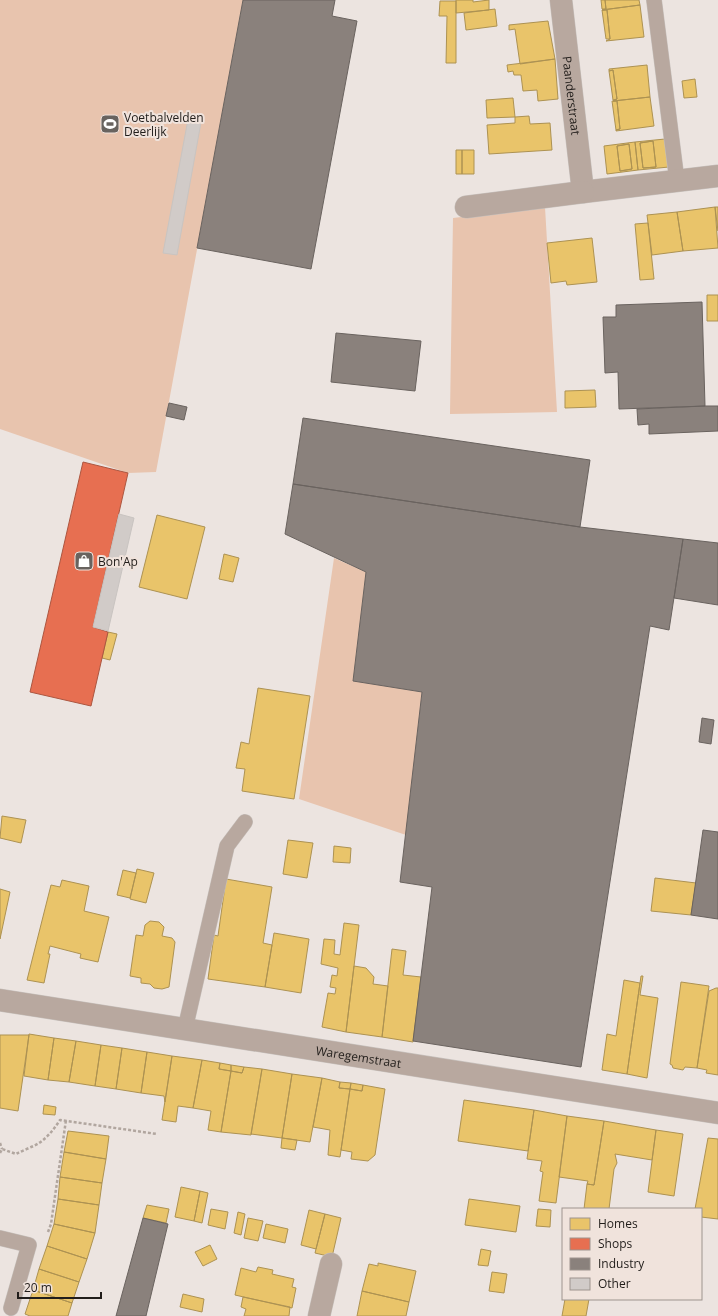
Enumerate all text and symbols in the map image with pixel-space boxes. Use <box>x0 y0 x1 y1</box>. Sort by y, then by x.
street label: Paanderstraat <box>559 55 585 136</box>
place label: Voetbalvelden Deerlijk <box>124 109 204 140</box>
sports icon: Voetbalvelden Deerlijk <box>99 113 121 135</box>
shop icon: Bon'Ap <box>73 550 95 572</box>
place label: Bon'Ap <box>98 553 138 570</box>
street label: Waregemstraat <box>315 1041 403 1072</box>
legend <box>562 1208 702 1300</box>
text: Homes <box>598 1215 638 1232</box>
text: Shops <box>598 1235 633 1252</box>
text: Industry <box>598 1255 645 1272</box>
scale bar <box>18 1274 101 1300</box>
text: Other <box>598 1275 631 1292</box>
text: 20 m <box>24 1279 52 1296</box>

